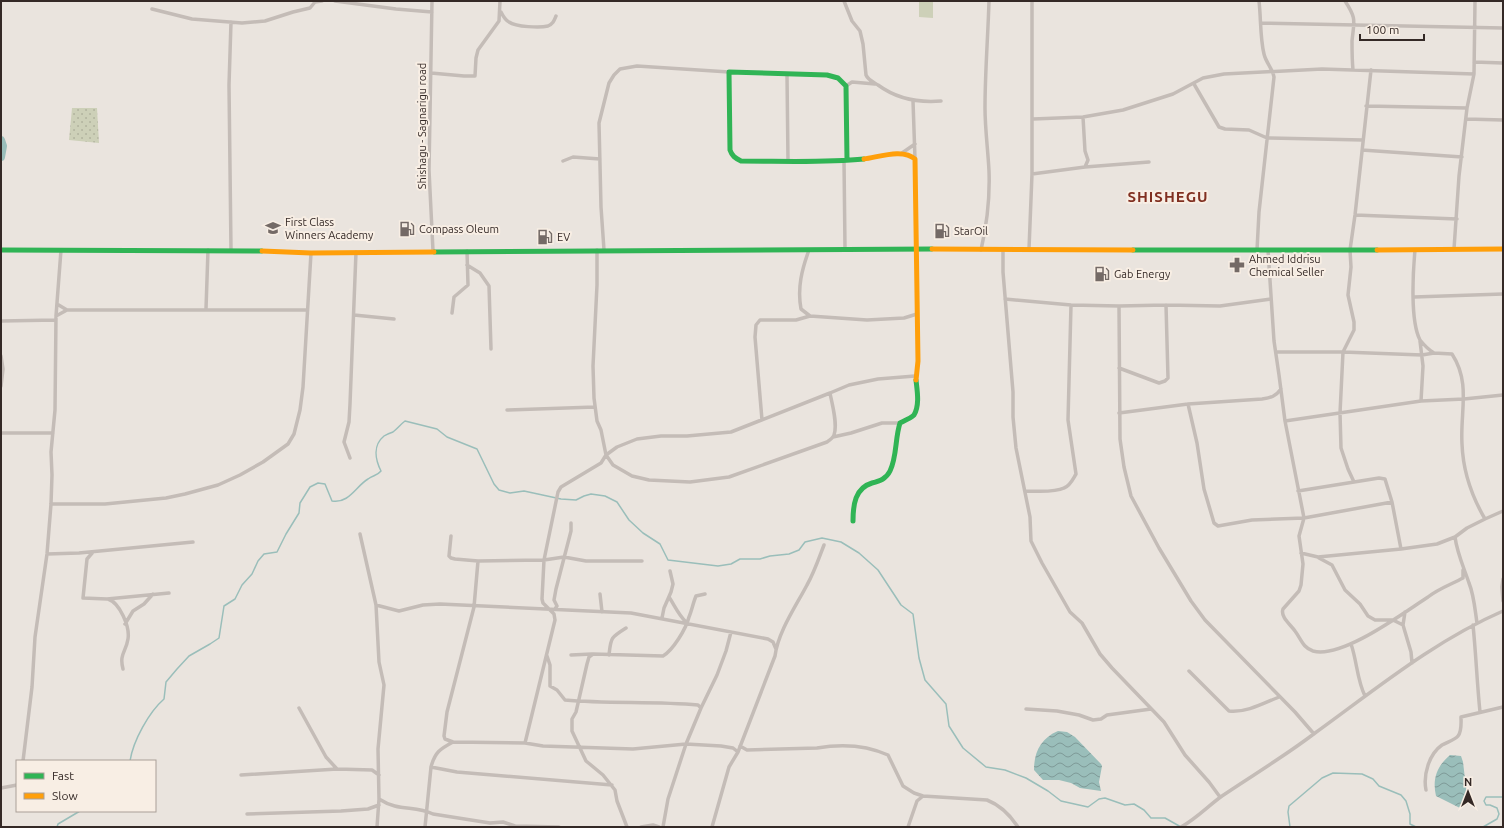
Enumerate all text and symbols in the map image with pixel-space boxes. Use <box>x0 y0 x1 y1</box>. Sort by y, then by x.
scale bar <box>1360 16 1424 42</box>
text: 100 m <box>1366 23 1399 36</box>
street label: Shishagu - Sagnarigu road <box>416 63 428 189</box>
district label: SHISHEGU <box>1127 188 1209 205</box>
place label: First Class Winners Academy <box>285 216 374 241</box>
school or university icon: First Class Winners Academy <box>264 219 282 237</box>
fuel station icon: Compass Oleum <box>398 220 416 238</box>
fuel station icon: StarOil <box>933 222 951 240</box>
place label: Compass Oleum <box>419 223 499 235</box>
place label: StarOil <box>954 225 988 237</box>
fuel station icon: EV <box>536 228 554 246</box>
place label: EV <box>557 231 570 243</box>
place label: Ahmed Iddrisu Chemical Seller <box>1249 253 1325 278</box>
pharmacy icon: Ahmed Iddrisu Chemical Seller <box>1228 256 1246 274</box>
fuel station icon: Gab Energy <box>1093 265 1111 283</box>
place label: Gab Energy <box>1114 268 1171 280</box>
legend <box>16 760 156 812</box>
text: Fast <box>52 769 74 782</box>
north arrow <box>1448 772 1488 812</box>
text: N <box>1464 776 1472 788</box>
text: Slow <box>52 789 78 802</box>

